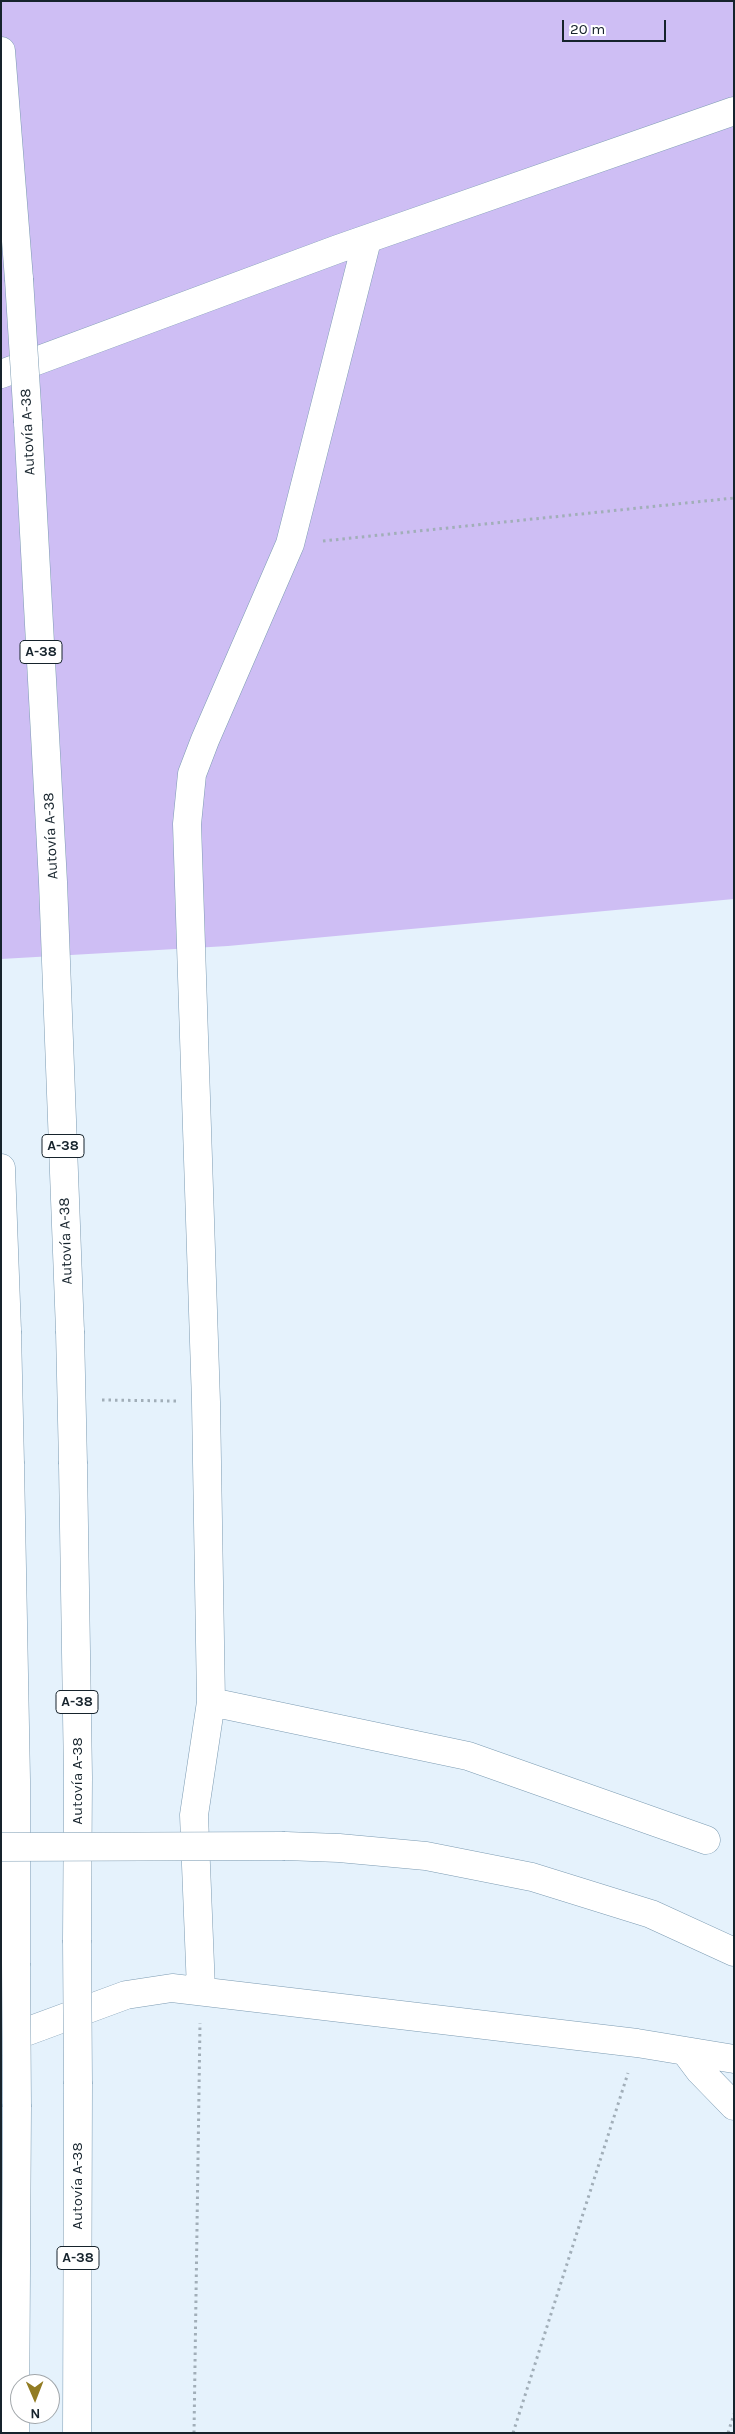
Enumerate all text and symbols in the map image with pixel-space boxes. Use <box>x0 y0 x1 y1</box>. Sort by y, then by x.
scale bar <box>565 10 669 42</box>
text: 20 m <box>570 20 605 38</box>
street label: Autovía A-38 <box>17 388 39 476</box>
road number: A-38 <box>20 640 62 664</box>
street label: Autovía A-38 <box>40 792 62 880</box>
road number: A-38 <box>42 1134 84 1158</box>
street label: Autovía A-38 <box>55 1197 77 1285</box>
road number: A-38 <box>56 1690 98 1714</box>
street label: Autovía A-38 <box>69 1737 87 1825</box>
street label: Autovía A-38 <box>69 2142 87 2230</box>
road number: A-38 <box>57 2246 99 2270</box>
north arrow <box>10 2374 60 2424</box>
text: N <box>30 2405 40 2422</box>

